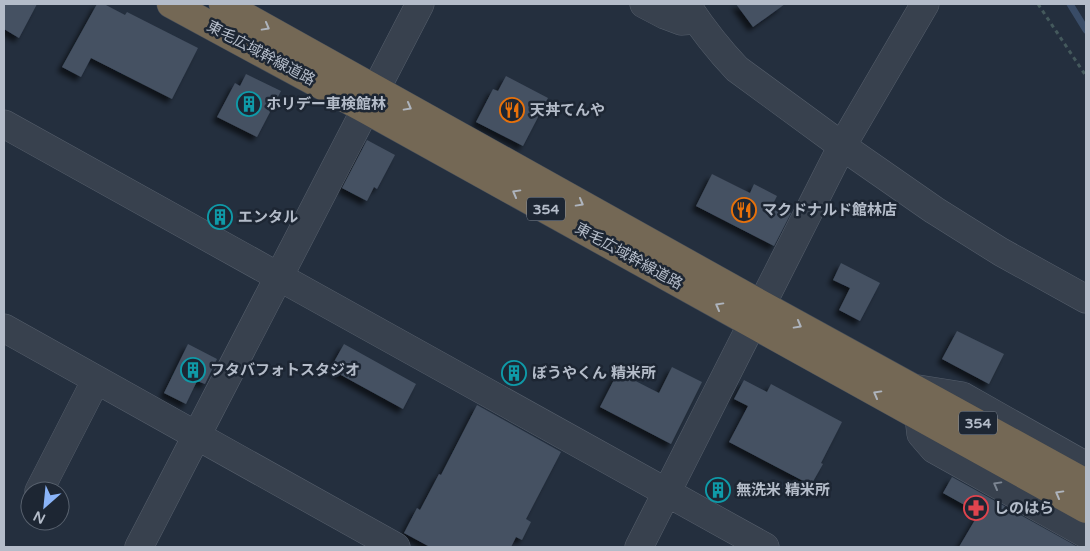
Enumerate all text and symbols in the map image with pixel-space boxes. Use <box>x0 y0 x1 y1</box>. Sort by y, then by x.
street label: 東毛広域幹線道路 <box>204 17 318 89</box>
one-way arrow <box>260 21 269 31</box>
building icon: ホリデー車検館林 <box>236 91 262 117</box>
place label: ホリデー車検館林 <box>266 95 386 113</box>
restaurant icon: 天丼てんや <box>499 97 525 123</box>
one-way arrow <box>402 100 411 110</box>
place label: 天丼てんや <box>530 101 605 119</box>
one-way arrow <box>513 189 522 199</box>
one-way arrow <box>575 197 584 207</box>
restaurant icon: マクドナルド館林店 <box>731 197 757 223</box>
road number: 354 <box>527 198 565 220</box>
place label: マクドナルド館林店 <box>762 201 897 219</box>
building icon: エンタル <box>207 204 233 230</box>
place label: エンタル <box>238 208 298 226</box>
street label: 東毛広域幹線道路 <box>572 219 686 293</box>
one-way arrow <box>716 303 725 313</box>
one-way arrow <box>793 318 802 328</box>
building icon: フタバフォトスタジオ <box>180 357 206 383</box>
building icon: ぼうやくん 精米所 <box>501 360 527 386</box>
place label: フタバフォトスタジオ <box>210 361 360 379</box>
place label: ぼうやくん 精米所 <box>532 364 656 382</box>
one-way arrow <box>873 390 882 400</box>
road number: 354 <box>959 412 997 434</box>
building icon: 無洗米 精米所 <box>705 477 731 503</box>
north arrow <box>20 481 70 531</box>
place label: 無洗米 精米所 <box>736 481 830 499</box>
one-way arrow <box>994 481 1003 491</box>
one-way arrow <box>1055 491 1064 501</box>
pharmacy icon: しのはら <box>963 495 989 521</box>
place label: しのはら <box>994 499 1054 517</box>
text: N <box>30 507 48 527</box>

